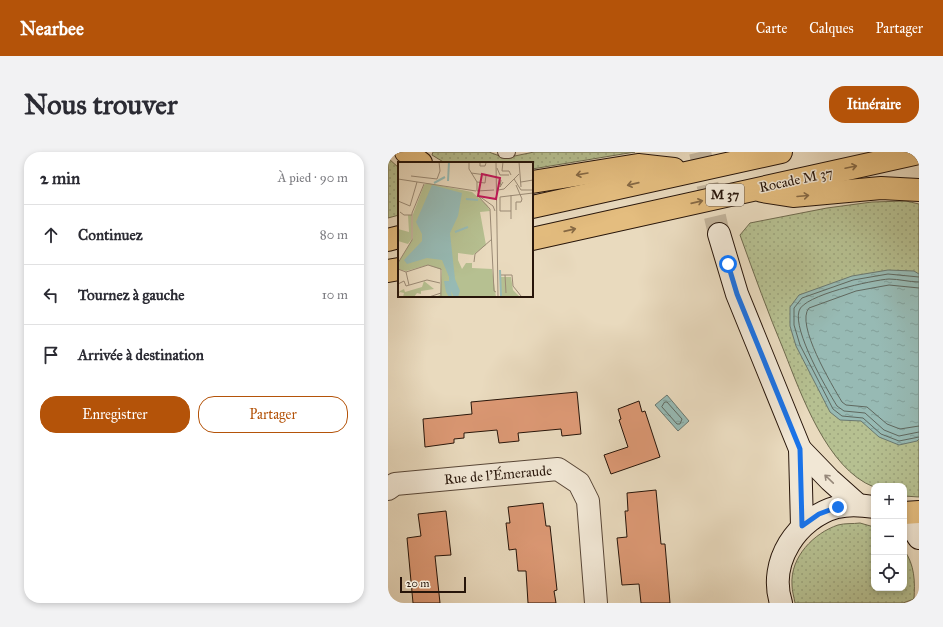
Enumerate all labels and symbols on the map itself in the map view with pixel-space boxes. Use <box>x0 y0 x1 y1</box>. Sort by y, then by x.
inset map <box>398 162 533 297</box>
one-way arrow <box>844 163 857 171</box>
street label: Rocade M 37 <box>757 164 835 196</box>
one-way arrow <box>576 171 589 179</box>
one-way arrow <box>627 181 640 189</box>
road number: M 37 <box>706 184 744 206</box>
one-way arrow <box>796 192 809 199</box>
one-way arrow <box>690 197 703 205</box>
one-way arrow <box>563 226 576 234</box>
route start <box>719 255 737 273</box>
street label: Rue de l'Émeraude <box>443 460 553 488</box>
one-way arrow <box>824 474 834 484</box>
route end <box>829 498 847 516</box>
scale bar <box>400 575 466 594</box>

